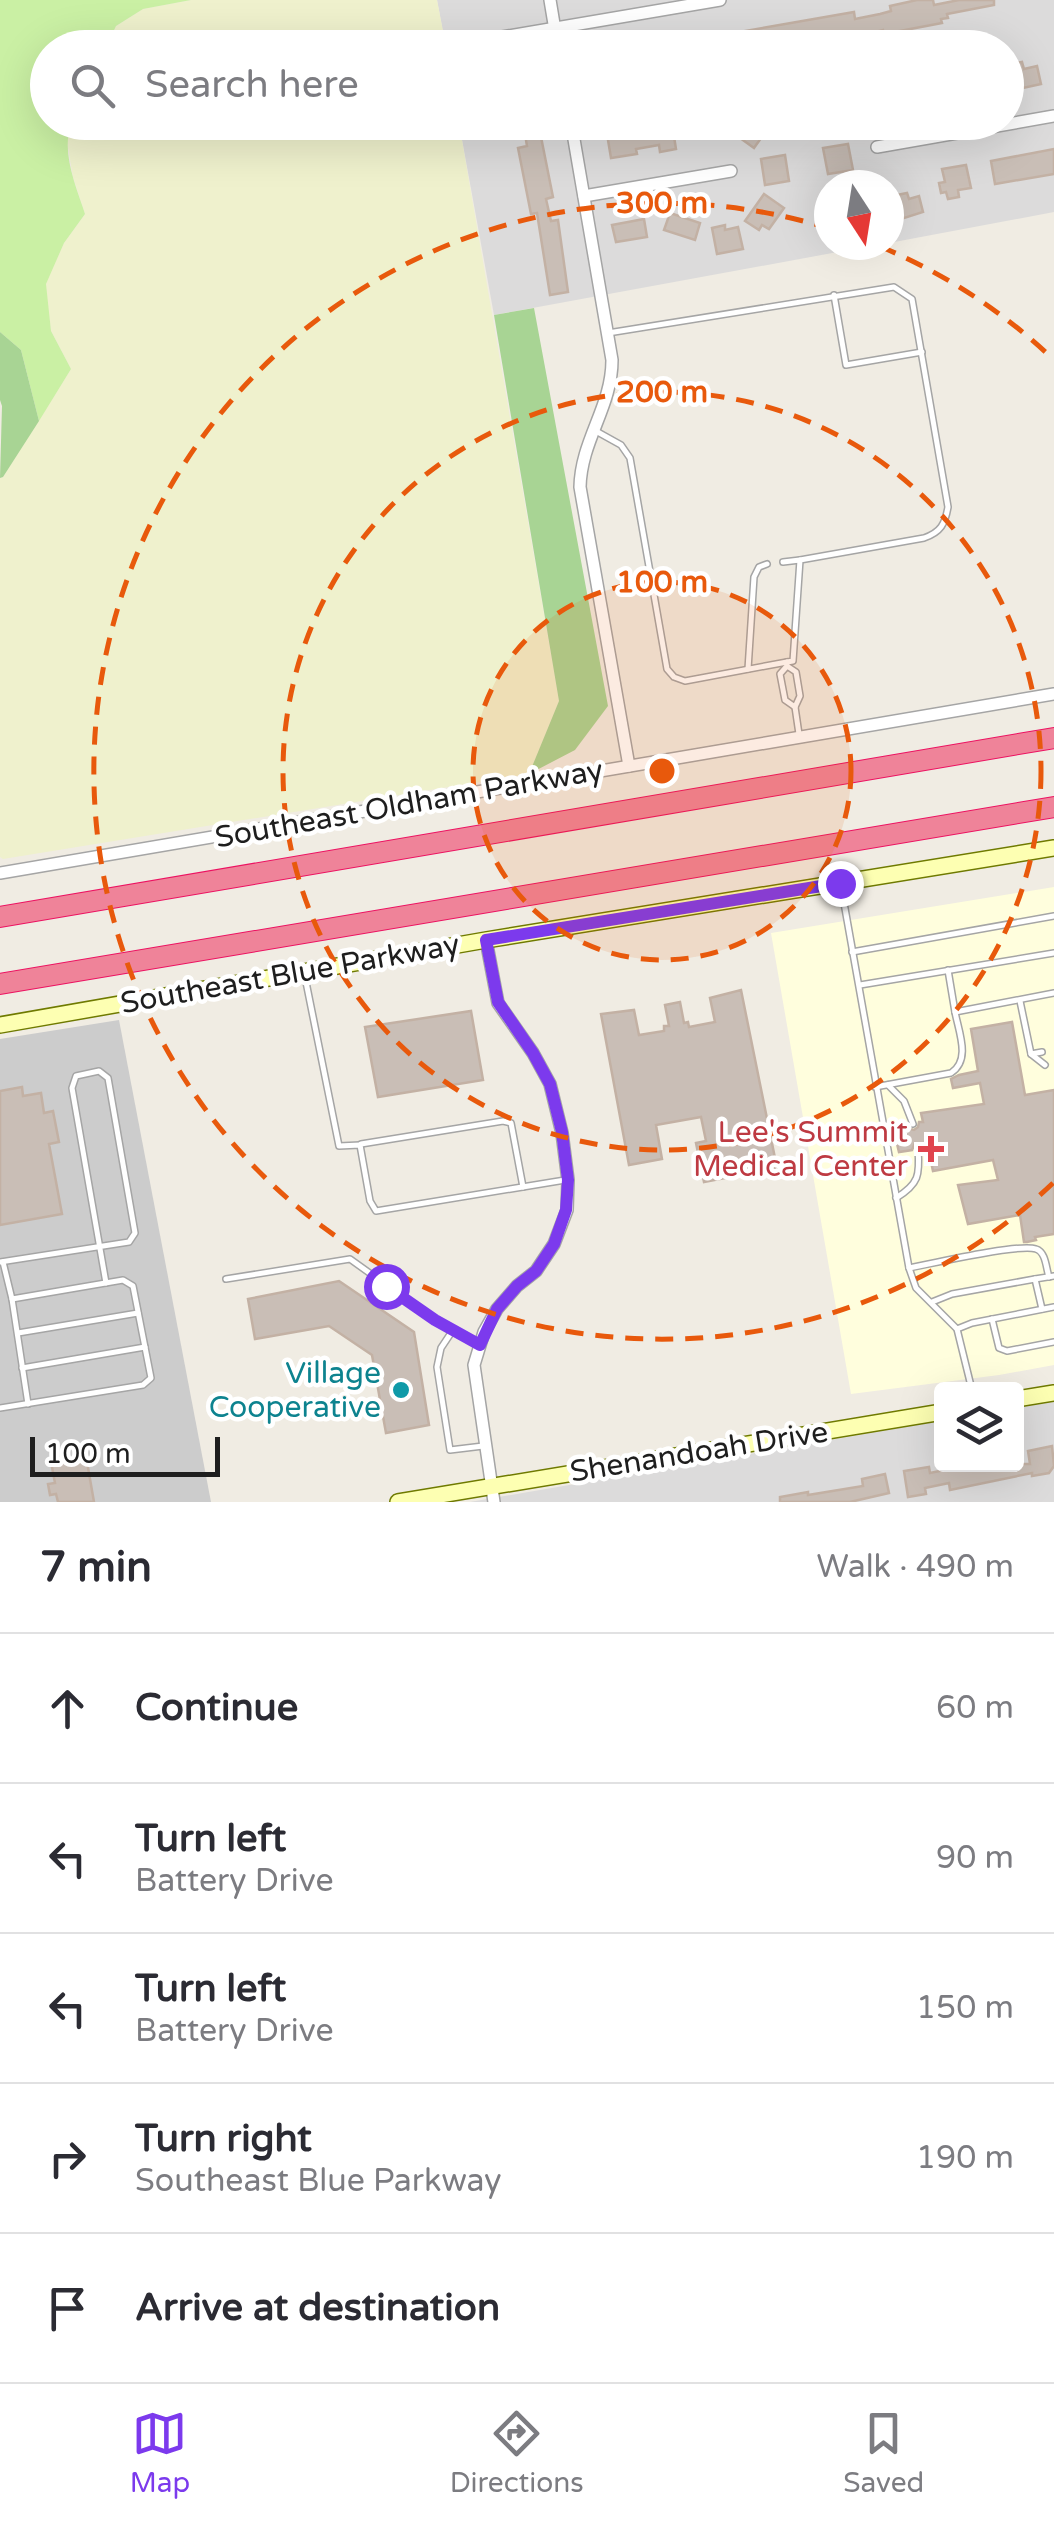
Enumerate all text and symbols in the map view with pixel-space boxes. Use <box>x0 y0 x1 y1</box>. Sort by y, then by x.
search box <box>30 30 1024 140</box>
icon: search <box>65 58 120 113</box>
text: Search here <box>145 62 359 108</box>
north arrow <box>814 170 904 260</box>
text: 300 m <box>616 185 708 222</box>
text: 200 m <box>616 374 708 411</box>
text: 100 m <box>616 564 708 601</box>
street label: Southeast Oldham Parkway <box>212 752 606 856</box>
centre of rings <box>644 753 680 789</box>
route end <box>818 861 864 907</box>
street label: Southeast Blue Parkway <box>118 926 462 1022</box>
place label: Lee's Summit Medical Center <box>693 1114 909 1185</box>
marker: Lee's Summit Medical Center <box>918 1136 944 1162</box>
route start <box>364 1264 410 1310</box>
place label: Village Cooperative <box>209 1355 381 1426</box>
marker: Village Cooperative <box>390 1379 412 1401</box>
map controls <box>934 1382 1024 1472</box>
button: layers <box>934 1382 1024 1472</box>
street label: Shenandoah Drive <box>567 1413 831 1491</box>
scale bar <box>30 1432 220 1476</box>
text: 100 m <box>45 1437 131 1471</box>
text: 7 min <box>40 1542 152 1593</box>
text: Walk · 490 m <box>817 1548 1014 1586</box>
icon: ahead <box>40 1681 95 1736</box>
text: Continue <box>135 1685 298 1731</box>
text: 60 m <box>936 1689 1014 1727</box>
text: Turn left <box>135 1816 286 1862</box>
icon: left <box>40 1831 95 1886</box>
text: 90 m <box>936 1839 1014 1877</box>
text: Battery Drive <box>135 1862 334 1900</box>
text: Turn left <box>135 1966 286 2012</box>
icon: left <box>40 1981 95 2036</box>
text: 150 m <box>916 1989 1014 2027</box>
text: Battery Drive <box>135 2012 334 2050</box>
text: Turn right <box>135 2116 312 2162</box>
icon: right <box>40 2131 95 2186</box>
text: 190 m <box>916 2139 1014 2177</box>
text: Southeast Blue Parkway <box>135 2162 501 2200</box>
icon: arrive <box>40 2281 95 2336</box>
text: Arrive at destination <box>135 2285 500 2331</box>
tab: Map <box>130 2406 190 2500</box>
tab: Directions <box>450 2406 584 2500</box>
tab: Saved <box>843 2406 924 2500</box>

